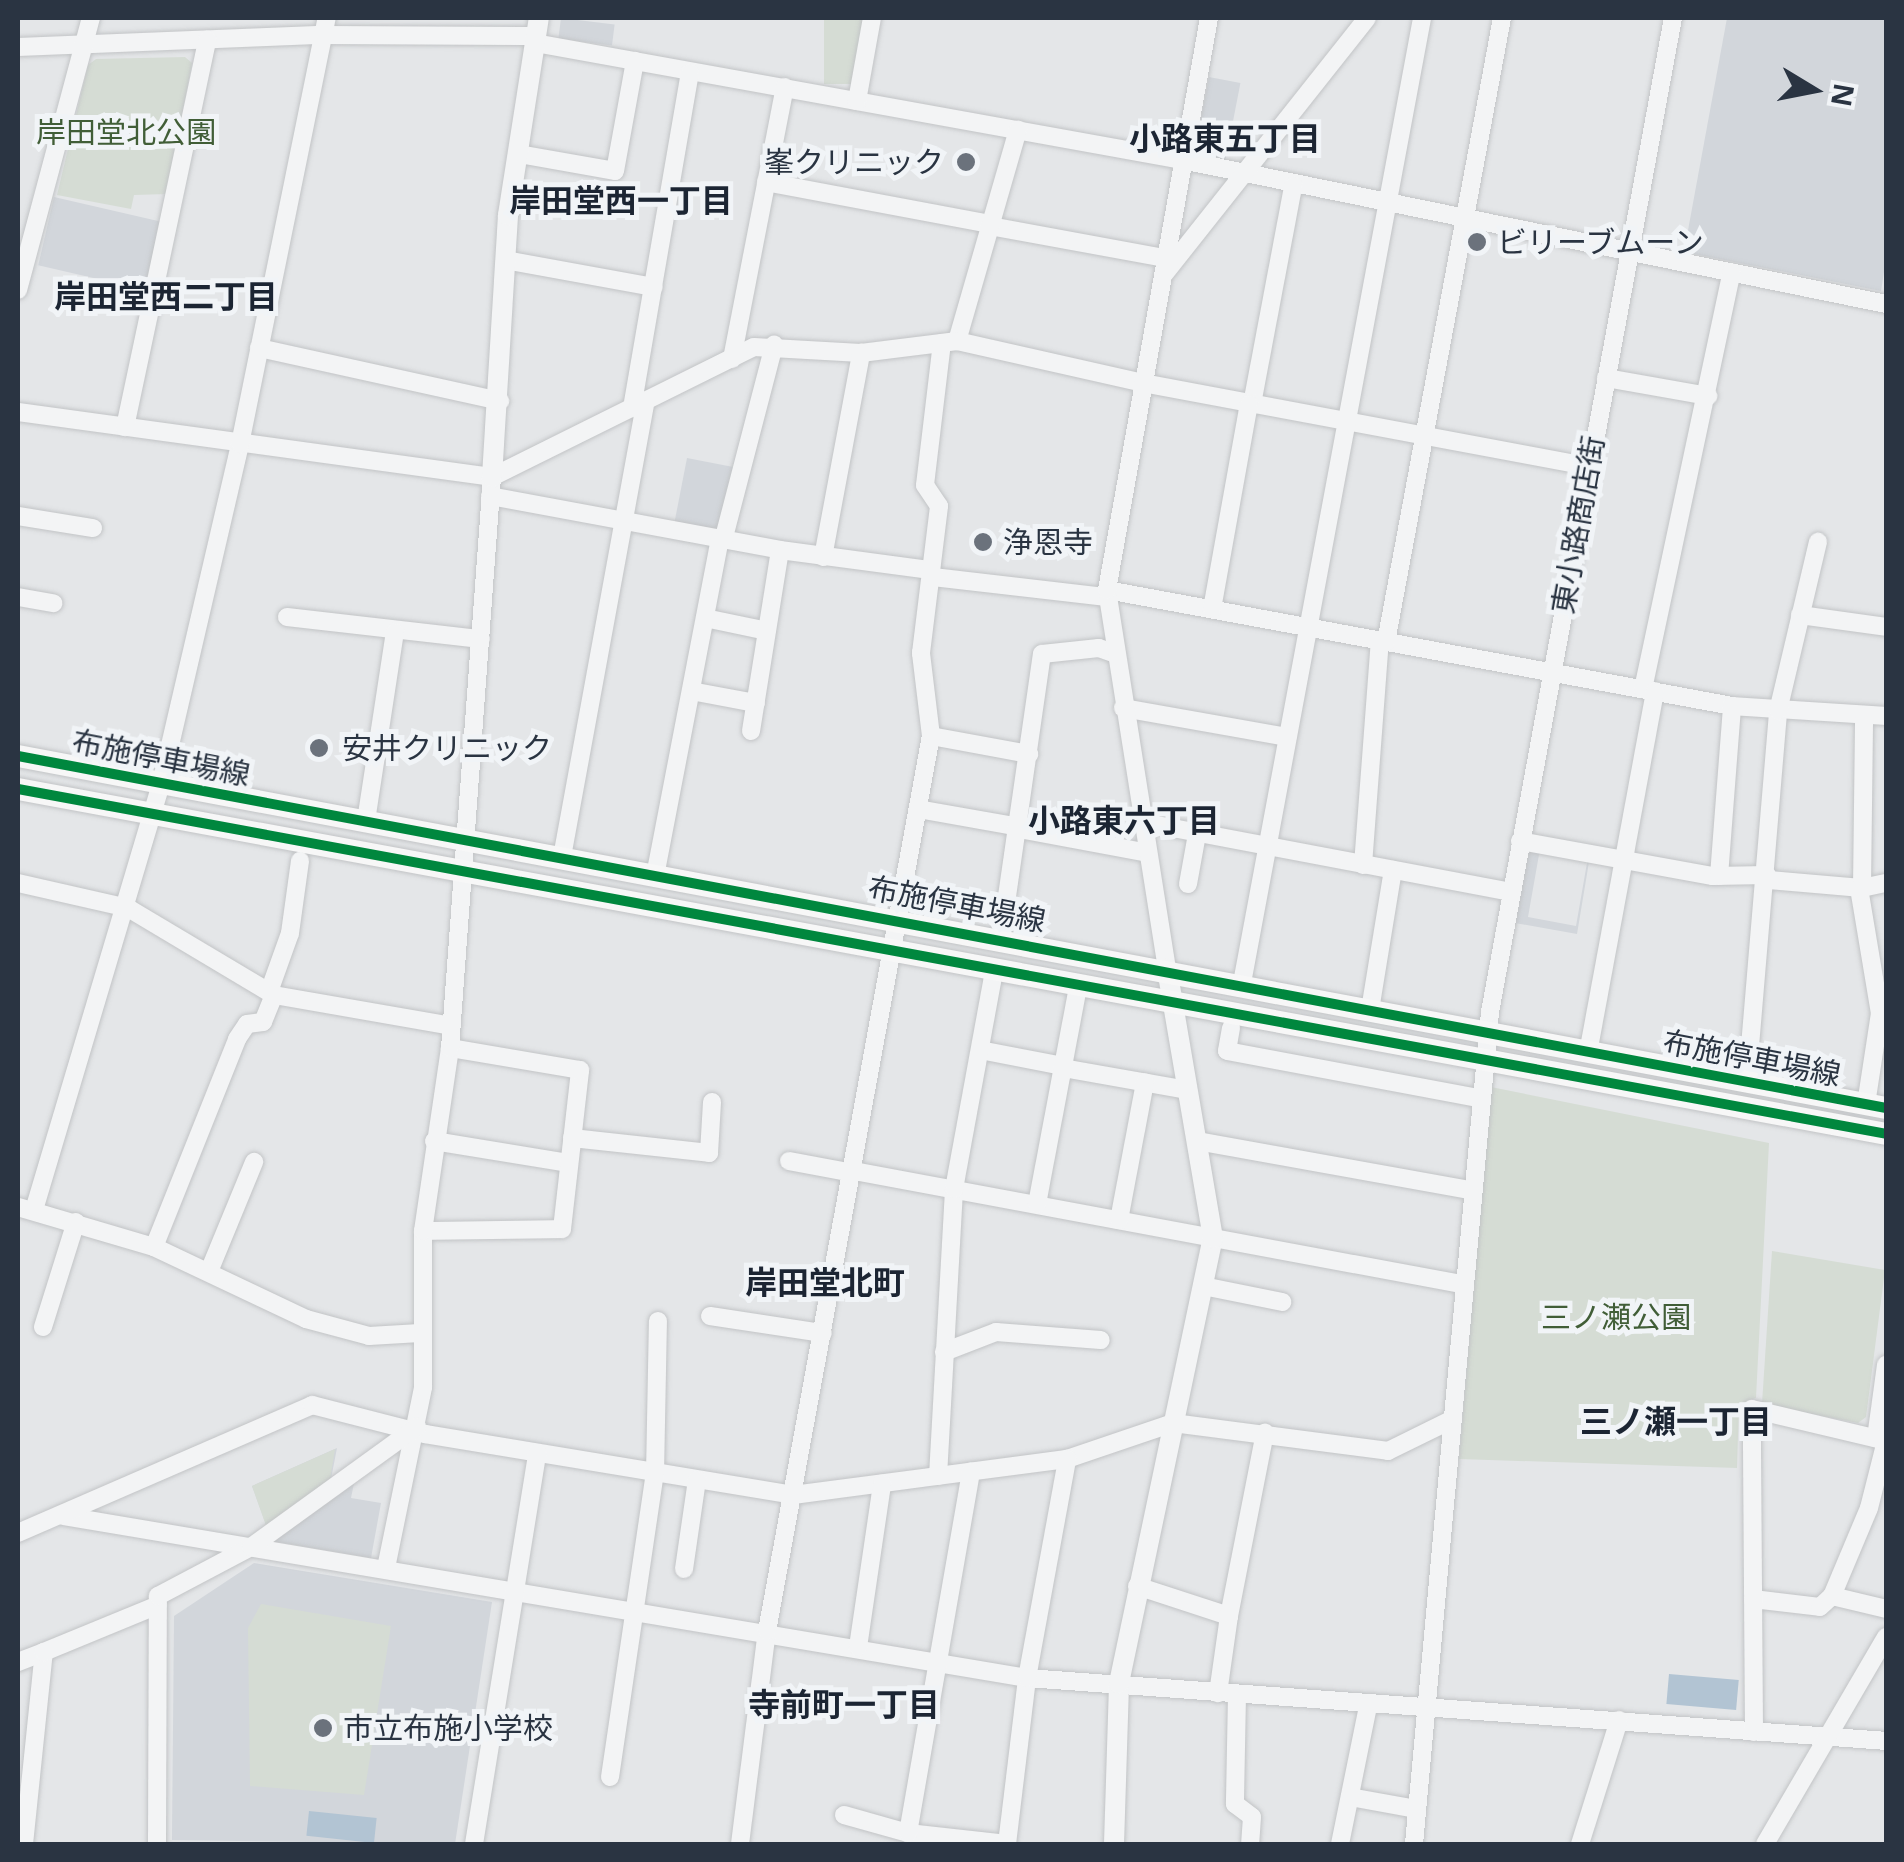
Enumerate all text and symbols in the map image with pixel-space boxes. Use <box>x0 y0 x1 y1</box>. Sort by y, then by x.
north arrow <box>1764 40 1864 140</box>
text: N <box>1823 81 1864 110</box>
park label: 岸田堂北公園 <box>36 114 216 150</box>
district label: 小路東五丁目 <box>1129 119 1321 157</box>
place label: 峯クリニック <box>764 144 944 180</box>
marker: 峯クリニック <box>953 149 979 175</box>
district label: 岸田堂西一丁目 <box>509 181 733 219</box>
place label: ビリーブムーン <box>1497 224 1707 260</box>
marker: ビリーブムーン <box>1466 231 1488 253</box>
district label: 岸田堂西二丁目 <box>54 277 278 315</box>
street label: 東小路商店街 <box>1545 433 1611 617</box>
place label: 浄恩寺 <box>1003 524 1093 560</box>
marker: 浄恩寺 <box>972 531 994 553</box>
street label: 布施停車場線 <box>69 723 253 793</box>
place label: 安井クリニック <box>342 730 552 766</box>
marker: 安井クリニック <box>306 735 332 761</box>
district label: 小路東六丁目 <box>1028 801 1220 839</box>
street label: 布施停車場線 <box>865 869 1049 939</box>
street label: 布施停車場線 <box>1660 1023 1844 1093</box>
district label: 岸田堂北町 <box>745 1263 905 1301</box>
park label: 三ノ瀬公園 <box>1541 1299 1691 1335</box>
district label: 三ノ瀬一丁目 <box>1580 1402 1772 1440</box>
district label: 寺前町一丁目 <box>748 1685 940 1723</box>
place label: 市立布施小学校 <box>343 1710 553 1746</box>
marker: 市立布施小学校 <box>312 1717 334 1739</box>

